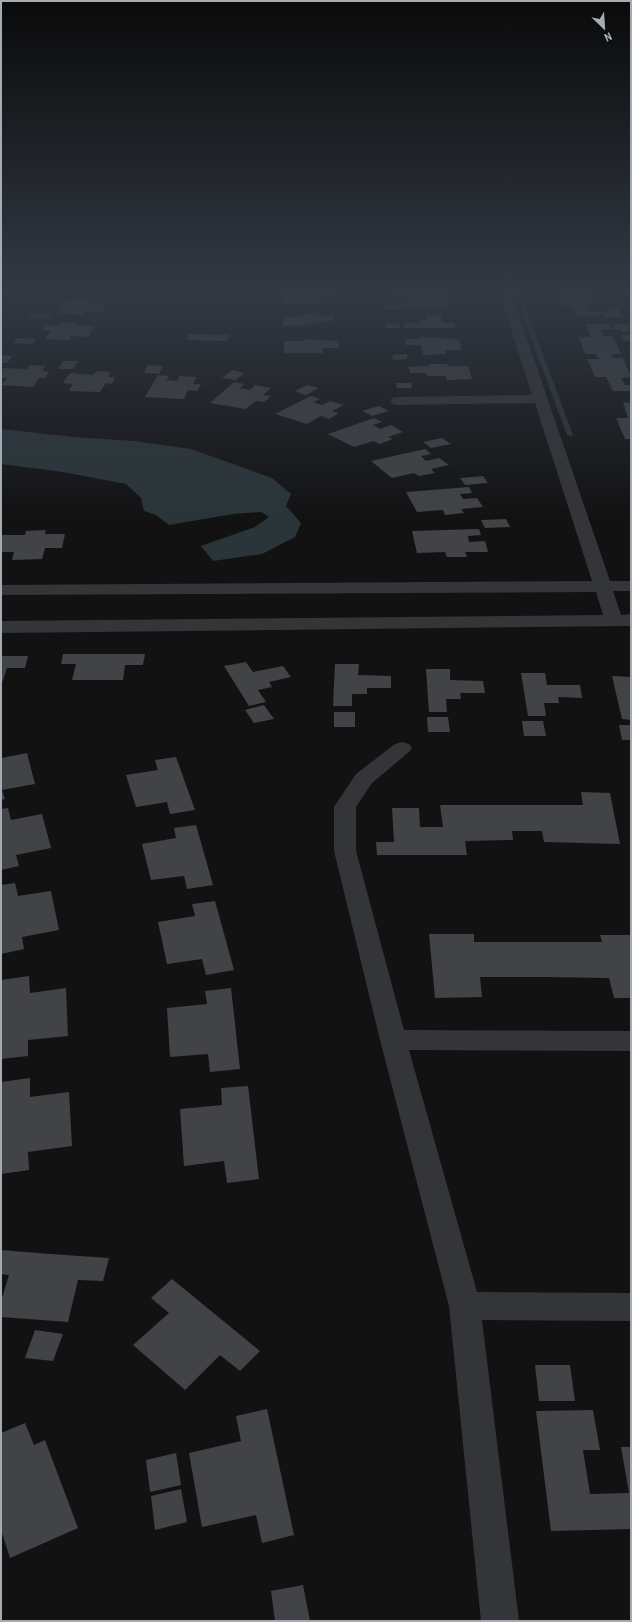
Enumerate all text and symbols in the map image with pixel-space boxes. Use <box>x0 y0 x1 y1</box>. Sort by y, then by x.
north arrow <box>584 8 624 48</box>
text: N <box>602 29 614 44</box>

